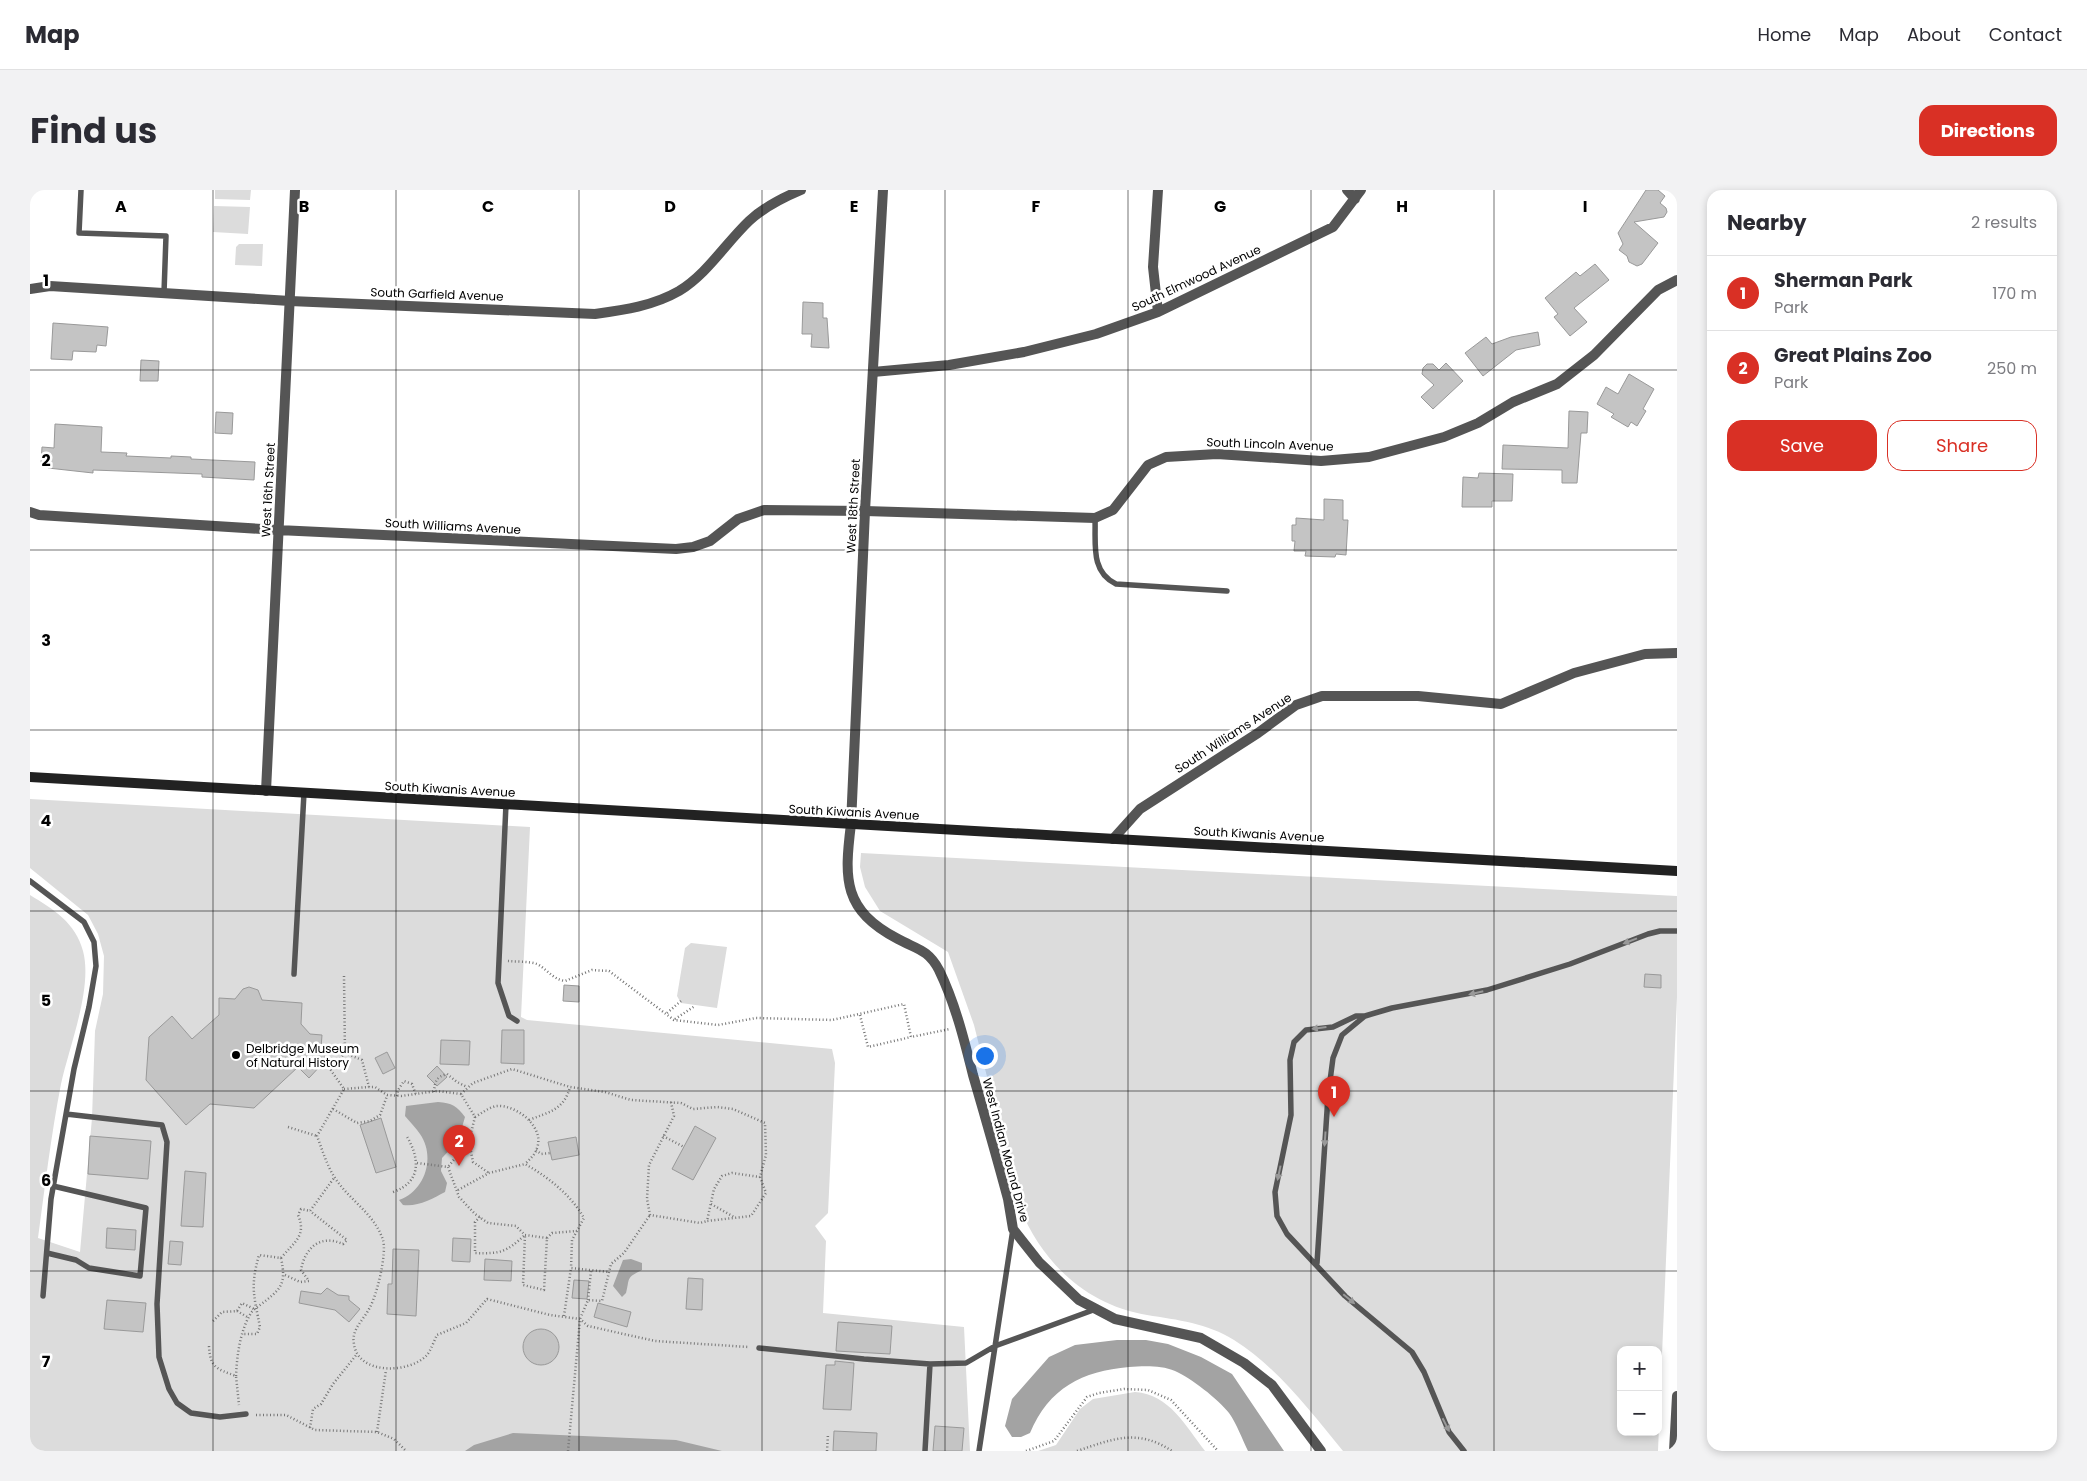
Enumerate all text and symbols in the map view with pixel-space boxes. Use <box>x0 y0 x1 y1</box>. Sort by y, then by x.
text: Map <box>25 18 80 51</box>
text: Home <box>1757 22 1811 47</box>
text: Map <box>1839 22 1879 47</box>
text: About <box>1907 22 1961 47</box>
text: Contact <box>1989 22 2062 47</box>
button: Directions <box>1919 105 2057 156</box>
text: Find us <box>30 106 157 155</box>
text: A <box>115 195 127 218</box>
text: B <box>299 195 309 218</box>
text: C <box>482 195 494 218</box>
text: D <box>664 195 676 218</box>
text: E <box>850 195 858 218</box>
text: F <box>1032 195 1041 218</box>
text: G <box>1214 195 1226 218</box>
text: H <box>1396 195 1408 218</box>
text: I <box>1583 195 1587 218</box>
text: Nearby <box>1727 208 1807 237</box>
text: 2 results <box>1971 211 2037 234</box>
street label: South Elmwood Avenue <box>1129 241 1263 315</box>
text: Sherman Park <box>1774 267 1913 294</box>
text: 1 <box>43 269 49 292</box>
text: 1 <box>1740 282 1746 305</box>
text: 170 m <box>1992 282 2037 305</box>
street label: South Garfield Avenue <box>370 283 504 305</box>
text: Park <box>1774 296 1808 319</box>
text: Great Plains Zoo <box>1774 342 1932 369</box>
text: 2 <box>1738 357 1748 380</box>
text: 250 m <box>1987 357 2037 380</box>
text: Park <box>1774 371 1808 394</box>
button: Save <box>1727 420 1877 471</box>
button: Share <box>1887 420 2037 471</box>
street label: South Lincoln Avenue <box>1206 433 1334 455</box>
street label: West 16th Street <box>257 442 279 538</box>
text: 2 <box>41 449 51 472</box>
street label: West 18th Street <box>842 458 864 554</box>
street label: South Williams Avenue <box>385 514 521 538</box>
text: 3 <box>41 629 51 652</box>
street label: South Williams Avenue <box>1171 689 1295 777</box>
street label: South Kiwanis Avenue <box>384 777 516 801</box>
street label: South Kiwanis Avenue <box>788 800 920 824</box>
text: 4 <box>41 809 52 832</box>
street label: South Kiwanis Avenue <box>1193 822 1325 846</box>
one-way arrow <box>1622 937 1637 945</box>
text: 5 <box>41 989 51 1012</box>
one-way arrow <box>1469 989 1484 997</box>
one-way arrow <box>1310 1024 1326 1032</box>
place label: Delbridge Museum of Natural History <box>246 1040 359 1071</box>
your location <box>972 1043 998 1069</box>
marker: Delbridge Museum of Natural History <box>230 1049 242 1061</box>
street label: West Indian Mound Drive <box>979 1076 1033 1224</box>
pin: 1 <box>1318 1076 1350 1117</box>
pin: 2 <box>443 1125 475 1166</box>
one-way arrow <box>1320 1131 1328 1147</box>
one-way arrow <box>1275 1165 1283 1180</box>
text: 6 <box>41 1169 51 1192</box>
one-way arrow <box>1343 1294 1356 1305</box>
map controls <box>1617 1346 1662 1436</box>
button: + <box>1617 1346 1662 1391</box>
text: 7 <box>42 1350 51 1373</box>
button: − <box>1617 1391 1662 1436</box>
one-way arrow <box>1442 1418 1450 1432</box>

